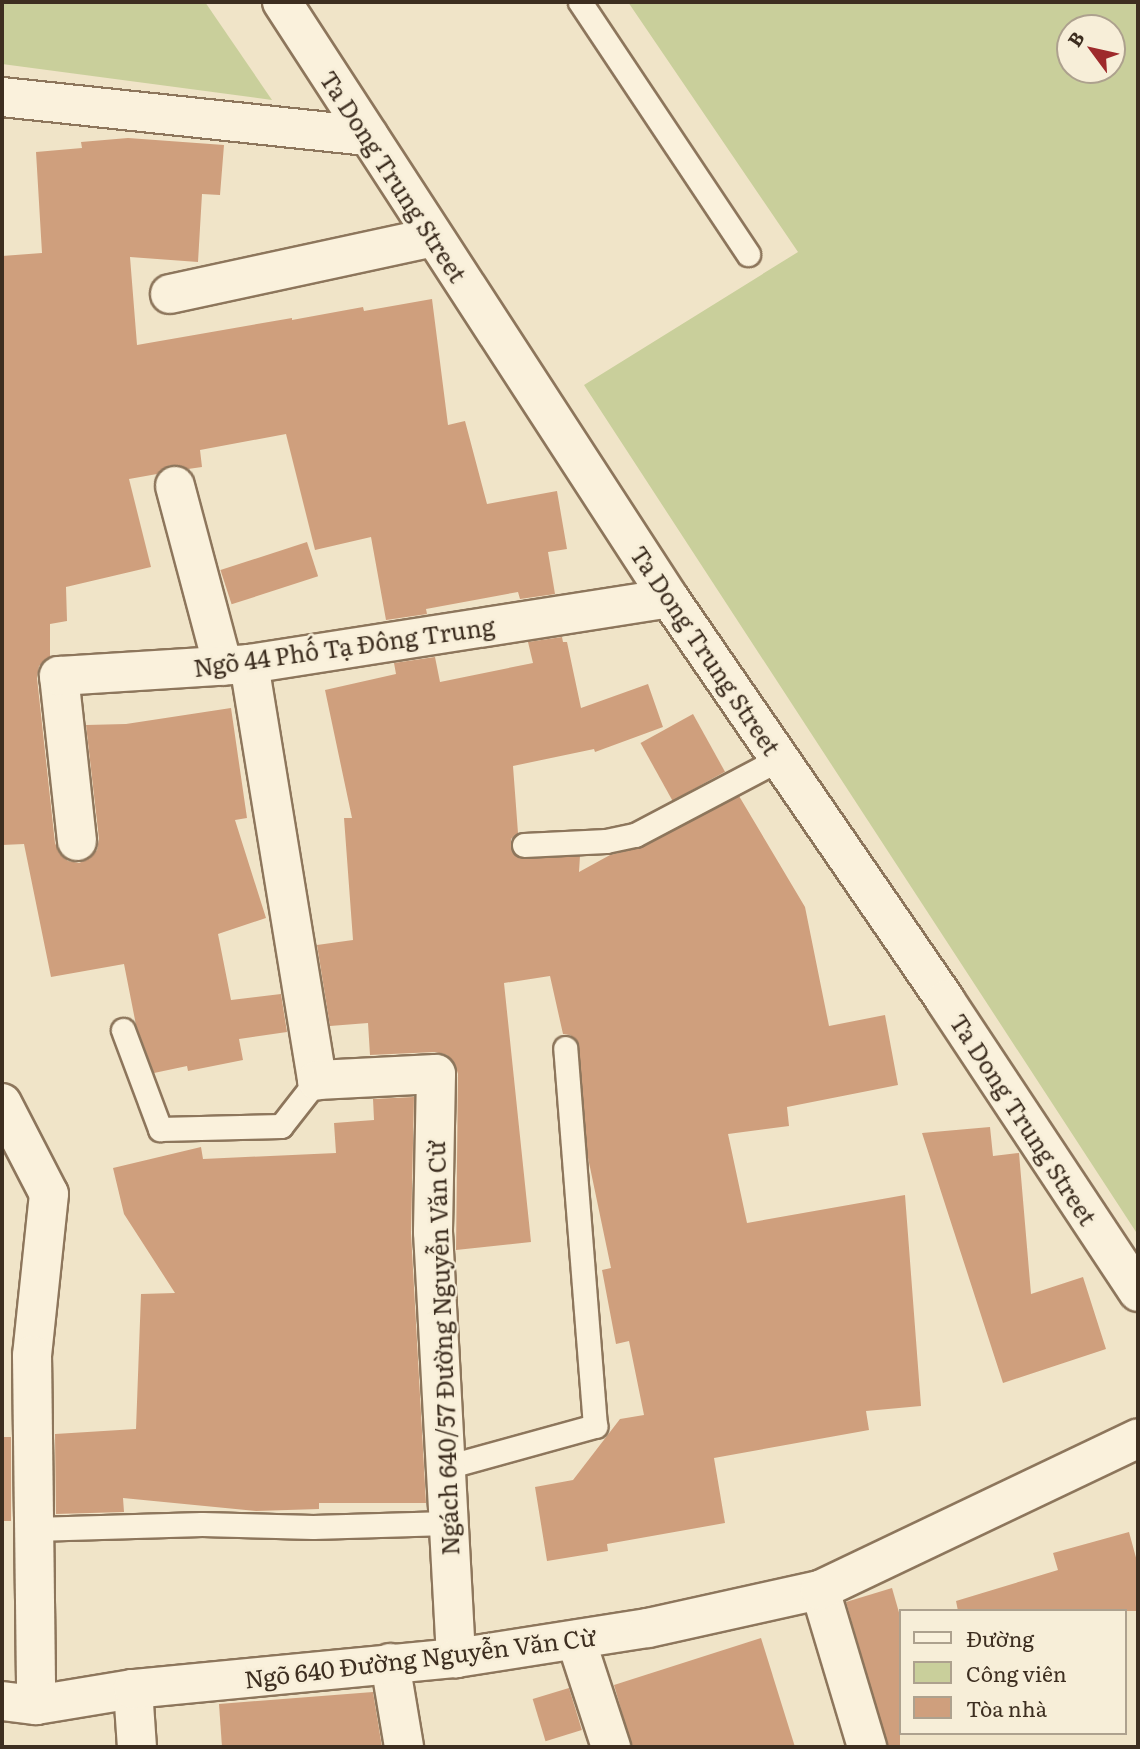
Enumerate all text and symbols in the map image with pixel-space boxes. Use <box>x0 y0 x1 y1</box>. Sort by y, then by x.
north arrow <box>1056 14 1126 84</box>
text: B <box>1060 26 1090 52</box>
street label: Ta Dong Trung Street <box>315 65 473 287</box>
street label: Ta Dong Trung Street <box>625 540 787 760</box>
street label: Ngõ 44 Phố Tạ Đông Trung <box>191 611 497 681</box>
street label: Ta Dong Trung Street <box>945 1008 1103 1230</box>
street label: Ngách 640/57 Đường Nguyễn Văn Cừ <box>420 1140 464 1556</box>
legend <box>898 1609 1126 1735</box>
street label: Ngõ 640 Đường Nguyễn Văn Cừ <box>242 1621 598 1693</box>
text: Đường <box>966 1622 1034 1653</box>
text: Công viên <box>966 1657 1067 1688</box>
text: Tòa nhà <box>966 1692 1047 1723</box>

